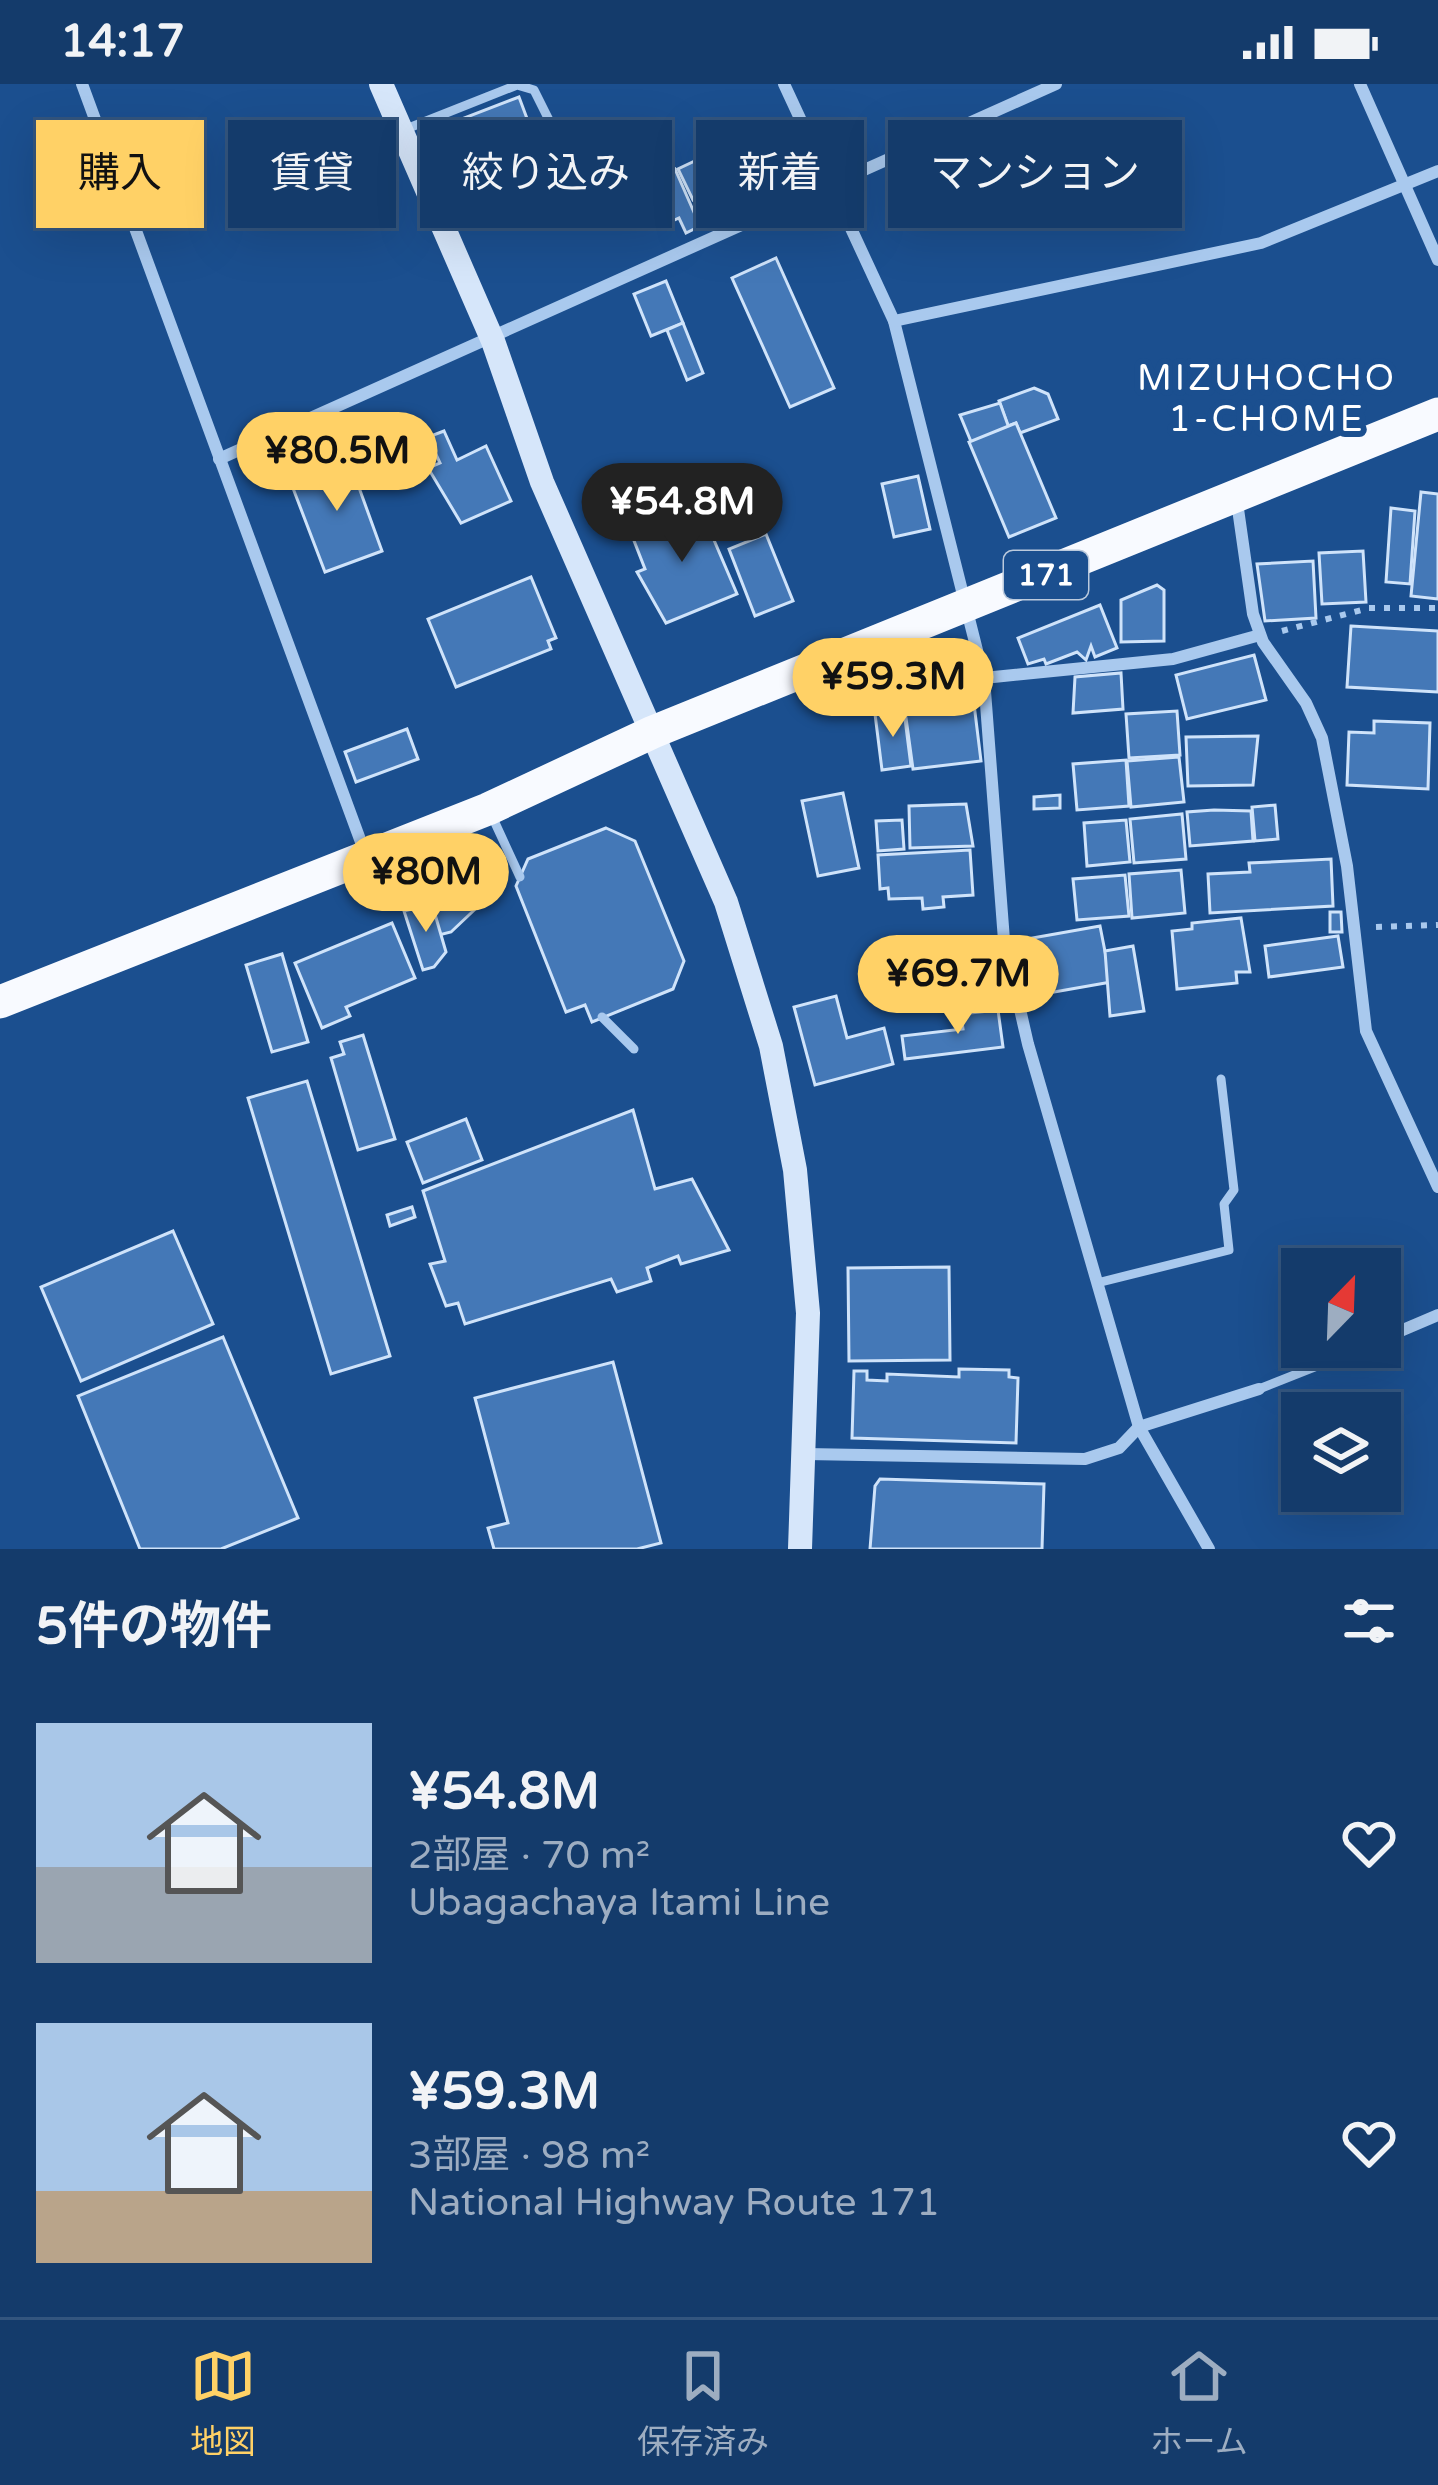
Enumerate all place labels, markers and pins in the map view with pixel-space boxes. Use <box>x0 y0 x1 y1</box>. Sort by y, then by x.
pin: ¥80.5M <box>239 412 435 514</box>
pin: ¥54.8M <box>584 463 780 565</box>
pin: ¥59.3M <box>795 638 991 740</box>
pin: ¥80M <box>355 833 497 935</box>
pin: ¥69.7M <box>860 935 1056 1037</box>

